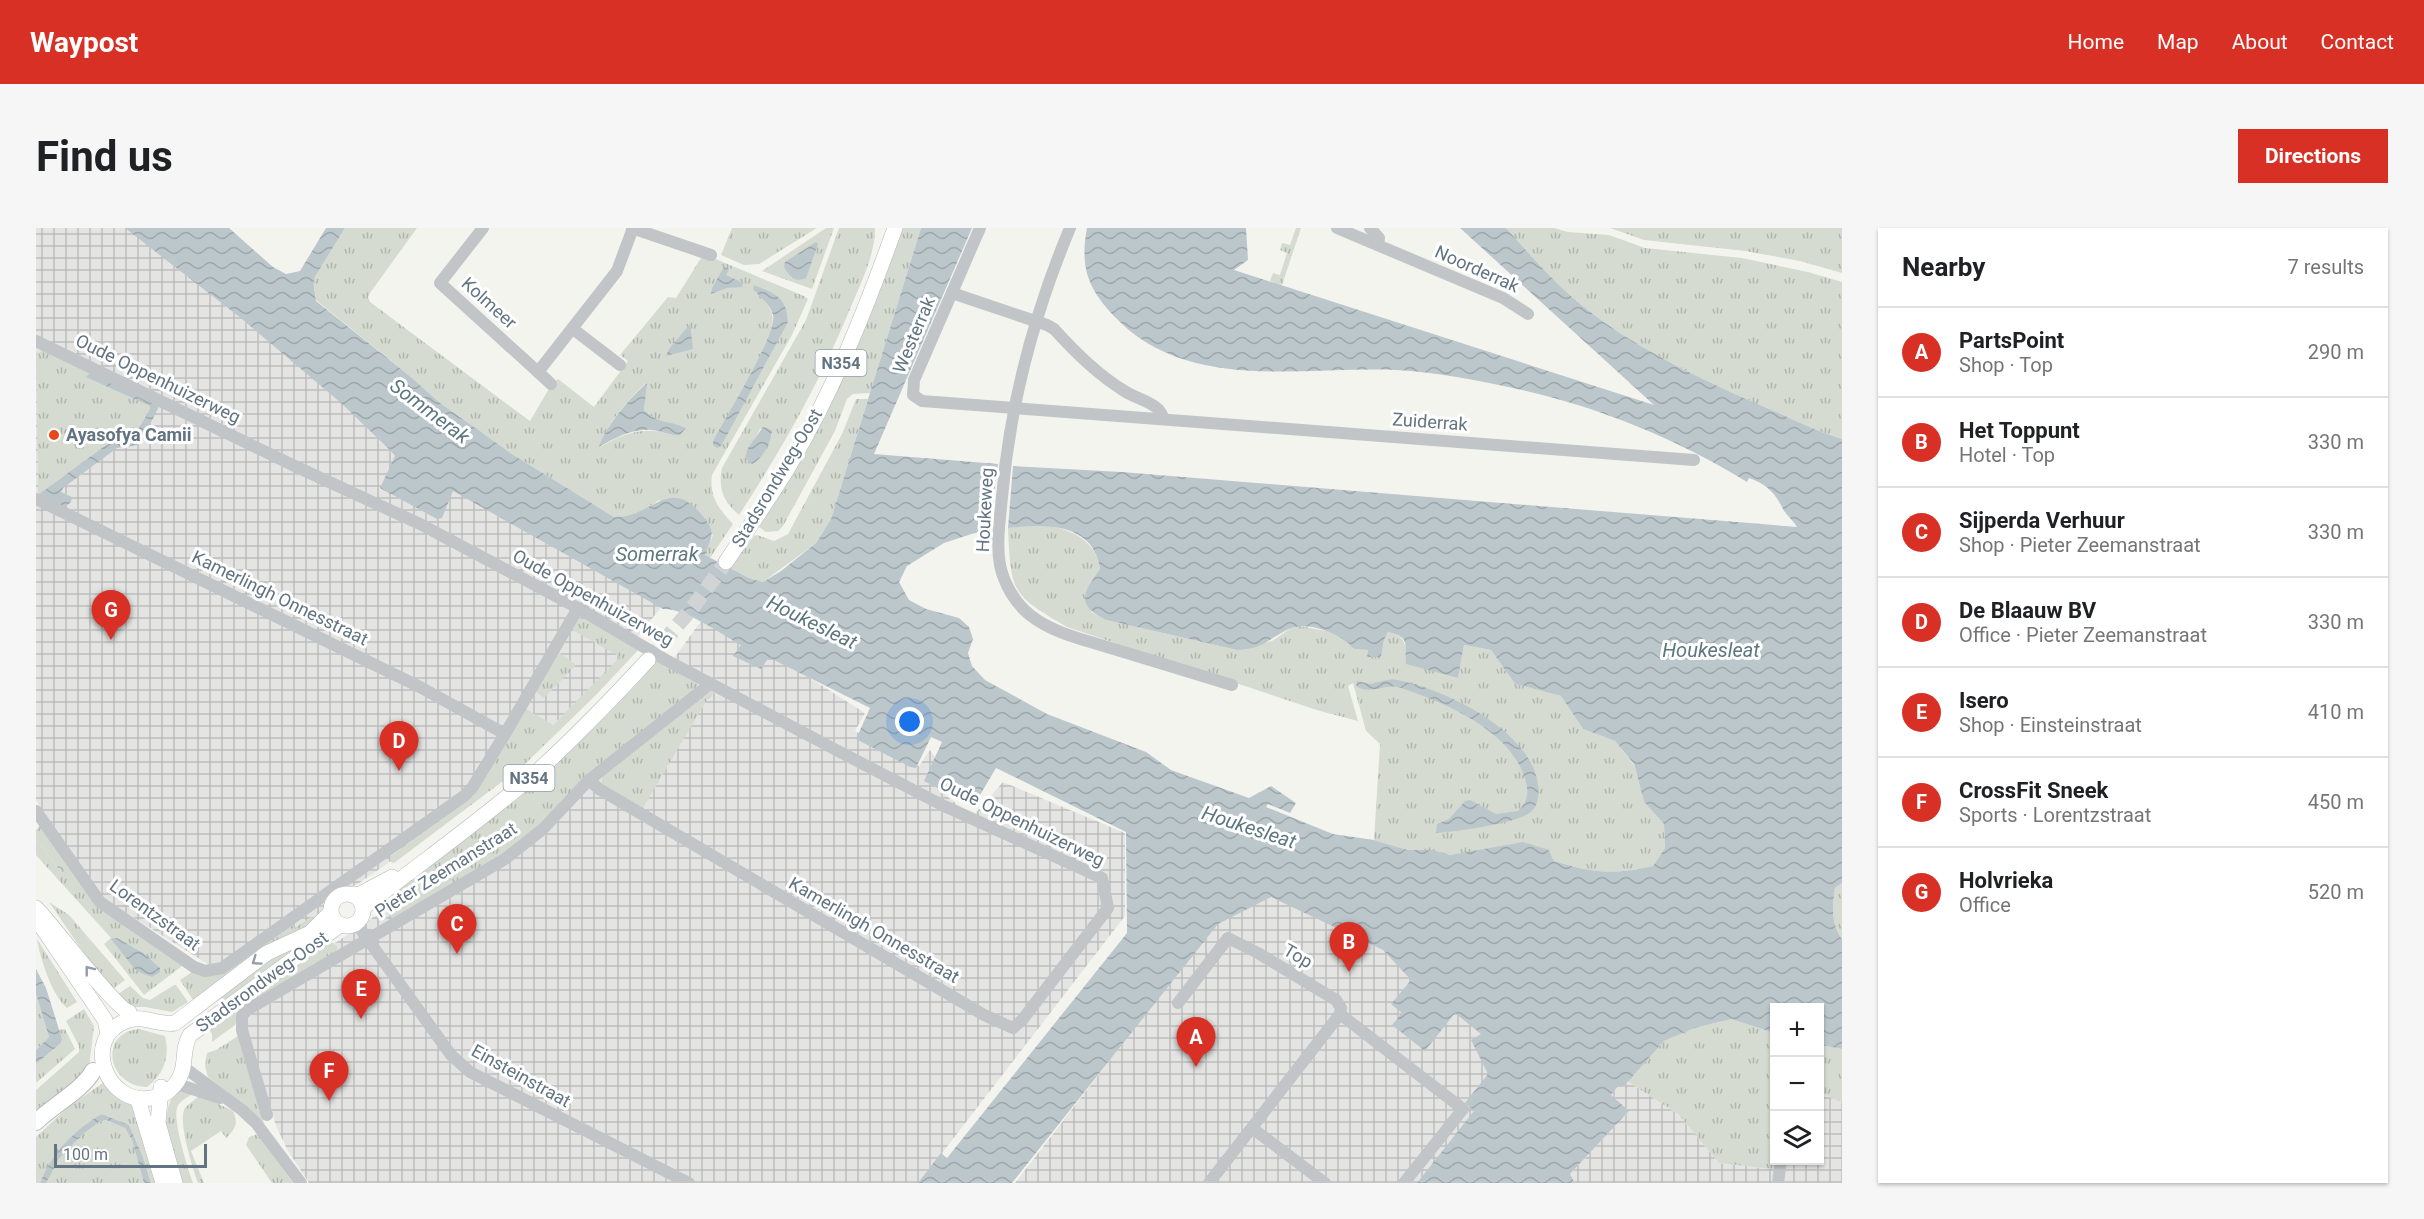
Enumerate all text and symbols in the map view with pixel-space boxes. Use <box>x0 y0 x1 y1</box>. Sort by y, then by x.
text: Waypost <box>30 26 138 59</box>
text: Home <box>2068 30 2124 54</box>
text: Map <box>2157 30 2199 54</box>
text: About <box>2232 30 2288 54</box>
text: Contact <box>2321 30 2394 54</box>
button: Directions <box>2238 129 2388 183</box>
text: Find us <box>36 132 173 181</box>
street label: Noorderrak <box>1432 241 1523 297</box>
text: Nearby <box>1902 252 1985 282</box>
text: 7 results <box>2288 255 2364 279</box>
street label: Kolmeer <box>458 273 521 333</box>
street label: Westerrak <box>888 293 939 376</box>
text: PartsPoint <box>1959 328 2064 353</box>
street label: Oude Oppenhuizerweg <box>72 330 244 428</box>
text: A <box>1915 340 1928 364</box>
text: 290 m <box>2308 340 2364 364</box>
road number: N354 <box>816 350 866 376</box>
text: Shop · Top <box>1959 353 2053 377</box>
water label: Sommerak <box>385 373 475 449</box>
street label: Stadsrondweg-Oost <box>727 404 826 551</box>
street label: Zuiderrak <box>1392 408 1469 435</box>
text: Het Toppunt <box>1959 418 2080 443</box>
place label: Ayasofya Camii <box>66 424 192 445</box>
marker: Ayasofya Camii <box>47 428 61 442</box>
text: B <box>1915 430 1928 454</box>
text: 330 m <box>2308 430 2364 454</box>
text: Hotel · Top <box>1959 443 2055 467</box>
street label: Houkeweg <box>972 467 997 553</box>
text: Sijperda Verhuur <box>1959 508 2125 533</box>
text: C <box>1915 520 1928 544</box>
text: 330 m <box>2308 520 2364 544</box>
text: Shop · Pieter Zeemanstraat <box>1959 533 2201 557</box>
water label: Somerrak <box>615 542 700 566</box>
street label: Oude Oppenhuizerweg <box>509 545 677 651</box>
street label: Kamerlingh Onnesstraat <box>189 546 372 649</box>
pin: G <box>92 590 130 640</box>
water label: Houkesleat <box>763 590 862 654</box>
text: De Blaauw BV <box>1959 598 2096 623</box>
text: D <box>1915 610 1928 634</box>
text: 330 m <box>2308 610 2364 634</box>
text: Office · Pieter Zeemanstraat <box>1959 623 2207 647</box>
water label: Houkesleat <box>1662 638 1760 662</box>
text: Isero <box>1959 688 2009 713</box>
text: E <box>1916 700 1927 724</box>
text: 410 m <box>2308 700 2364 724</box>
your location <box>895 707 924 736</box>
text: Shop · Einsteinstraat <box>1959 713 2142 737</box>
pin: D <box>380 722 418 771</box>
road number: N354 <box>504 765 554 791</box>
street label: Oude Oppenhuizerweg <box>936 773 1108 871</box>
text: CrossFit Sneek <box>1959 778 2108 803</box>
text: F <box>1916 790 1927 814</box>
text: 450 m <box>2308 790 2364 814</box>
water label: Houkesleat <box>1199 801 1300 854</box>
text: Sports · Lorentzstraat <box>1959 803 2151 827</box>
street label: Pieter Zeemanstraat <box>371 817 520 922</box>
text: Holvrieka <box>1959 868 2053 893</box>
street label: Kamerlingh Onnesstraat <box>785 872 963 987</box>
street label: Lorentzstraat <box>106 875 205 954</box>
text: G <box>1915 880 1928 904</box>
text: 520 m <box>2308 880 2364 904</box>
text: Office <box>1959 893 2011 917</box>
pin: C <box>438 904 476 954</box>
pin: B <box>1330 922 1368 972</box>
street label: Stadsrondweg-Oost <box>192 927 332 1037</box>
street label: Top <box>1280 939 1317 972</box>
one-way arrow <box>251 954 262 965</box>
one-way arrow <box>86 966 97 977</box>
pin: E <box>342 970 380 1019</box>
map controls <box>1770 1003 1824 1165</box>
button: + <box>1770 1003 1824 1057</box>
pin: A <box>1176 1018 1216 1067</box>
street label: Einsteinstraat <box>468 1040 575 1111</box>
pin: F <box>310 1052 348 1101</box>
button: − <box>1770 1057 1824 1111</box>
button: layers <box>1770 1111 1824 1165</box>
scale bar <box>54 1141 207 1168</box>
text: 100 m <box>63 1145 108 1164</box>

